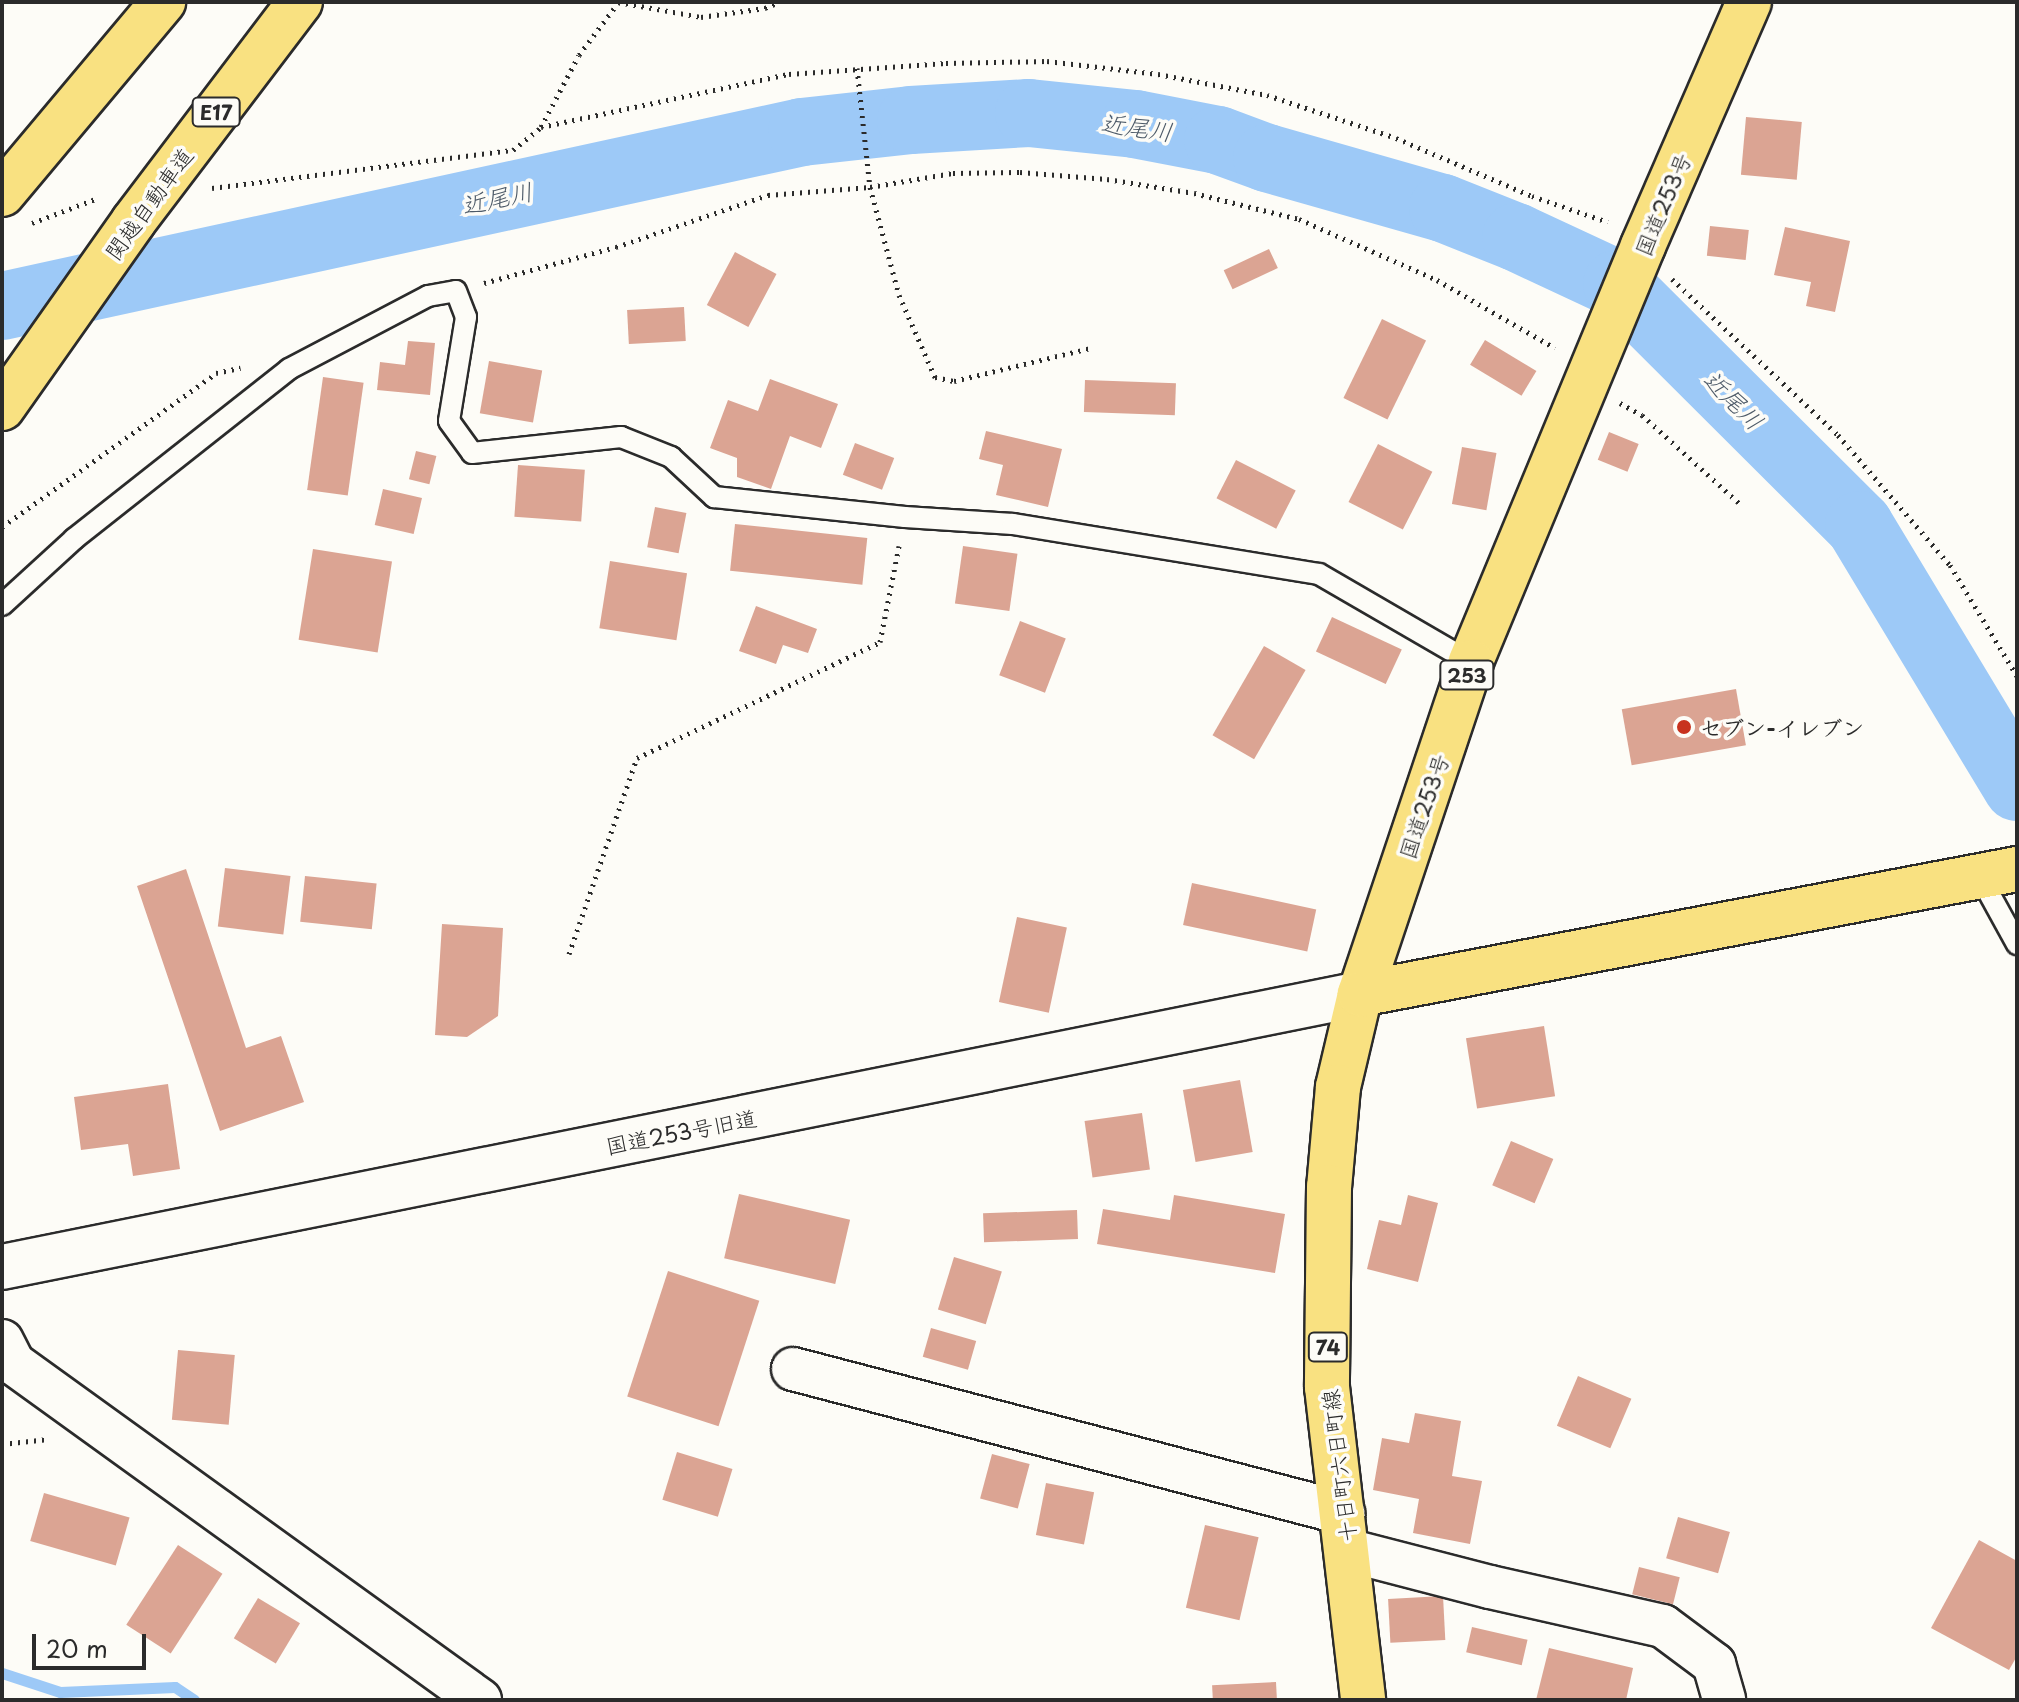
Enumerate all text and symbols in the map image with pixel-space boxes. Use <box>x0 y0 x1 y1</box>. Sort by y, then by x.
road number: E17 <box>190 96 242 128</box>
water label: 近尾川 <box>1099 108 1175 146</box>
street label: 関越自動車道 <box>99 142 197 264</box>
street label: 国道253号 <box>1628 148 1696 260</box>
water label: 近尾川 <box>459 176 535 220</box>
water label: 近尾川 <box>1698 364 1770 436</box>
road number: 253 <box>1439 659 1495 691</box>
place label: セブン-イレブン <box>1700 714 1864 740</box>
marker: セブン-イレブン <box>1675 718 1693 736</box>
street label: 国道253号 <box>1393 750 1453 862</box>
street label: 国道253号旧道 <box>603 1103 759 1159</box>
road number: 74 <box>1306 1331 1350 1363</box>
street label: 十日町六日町線 <box>1316 1388 1360 1544</box>
scale bar <box>36 1618 150 1668</box>
text: 20 m <box>46 1630 108 1666</box>

